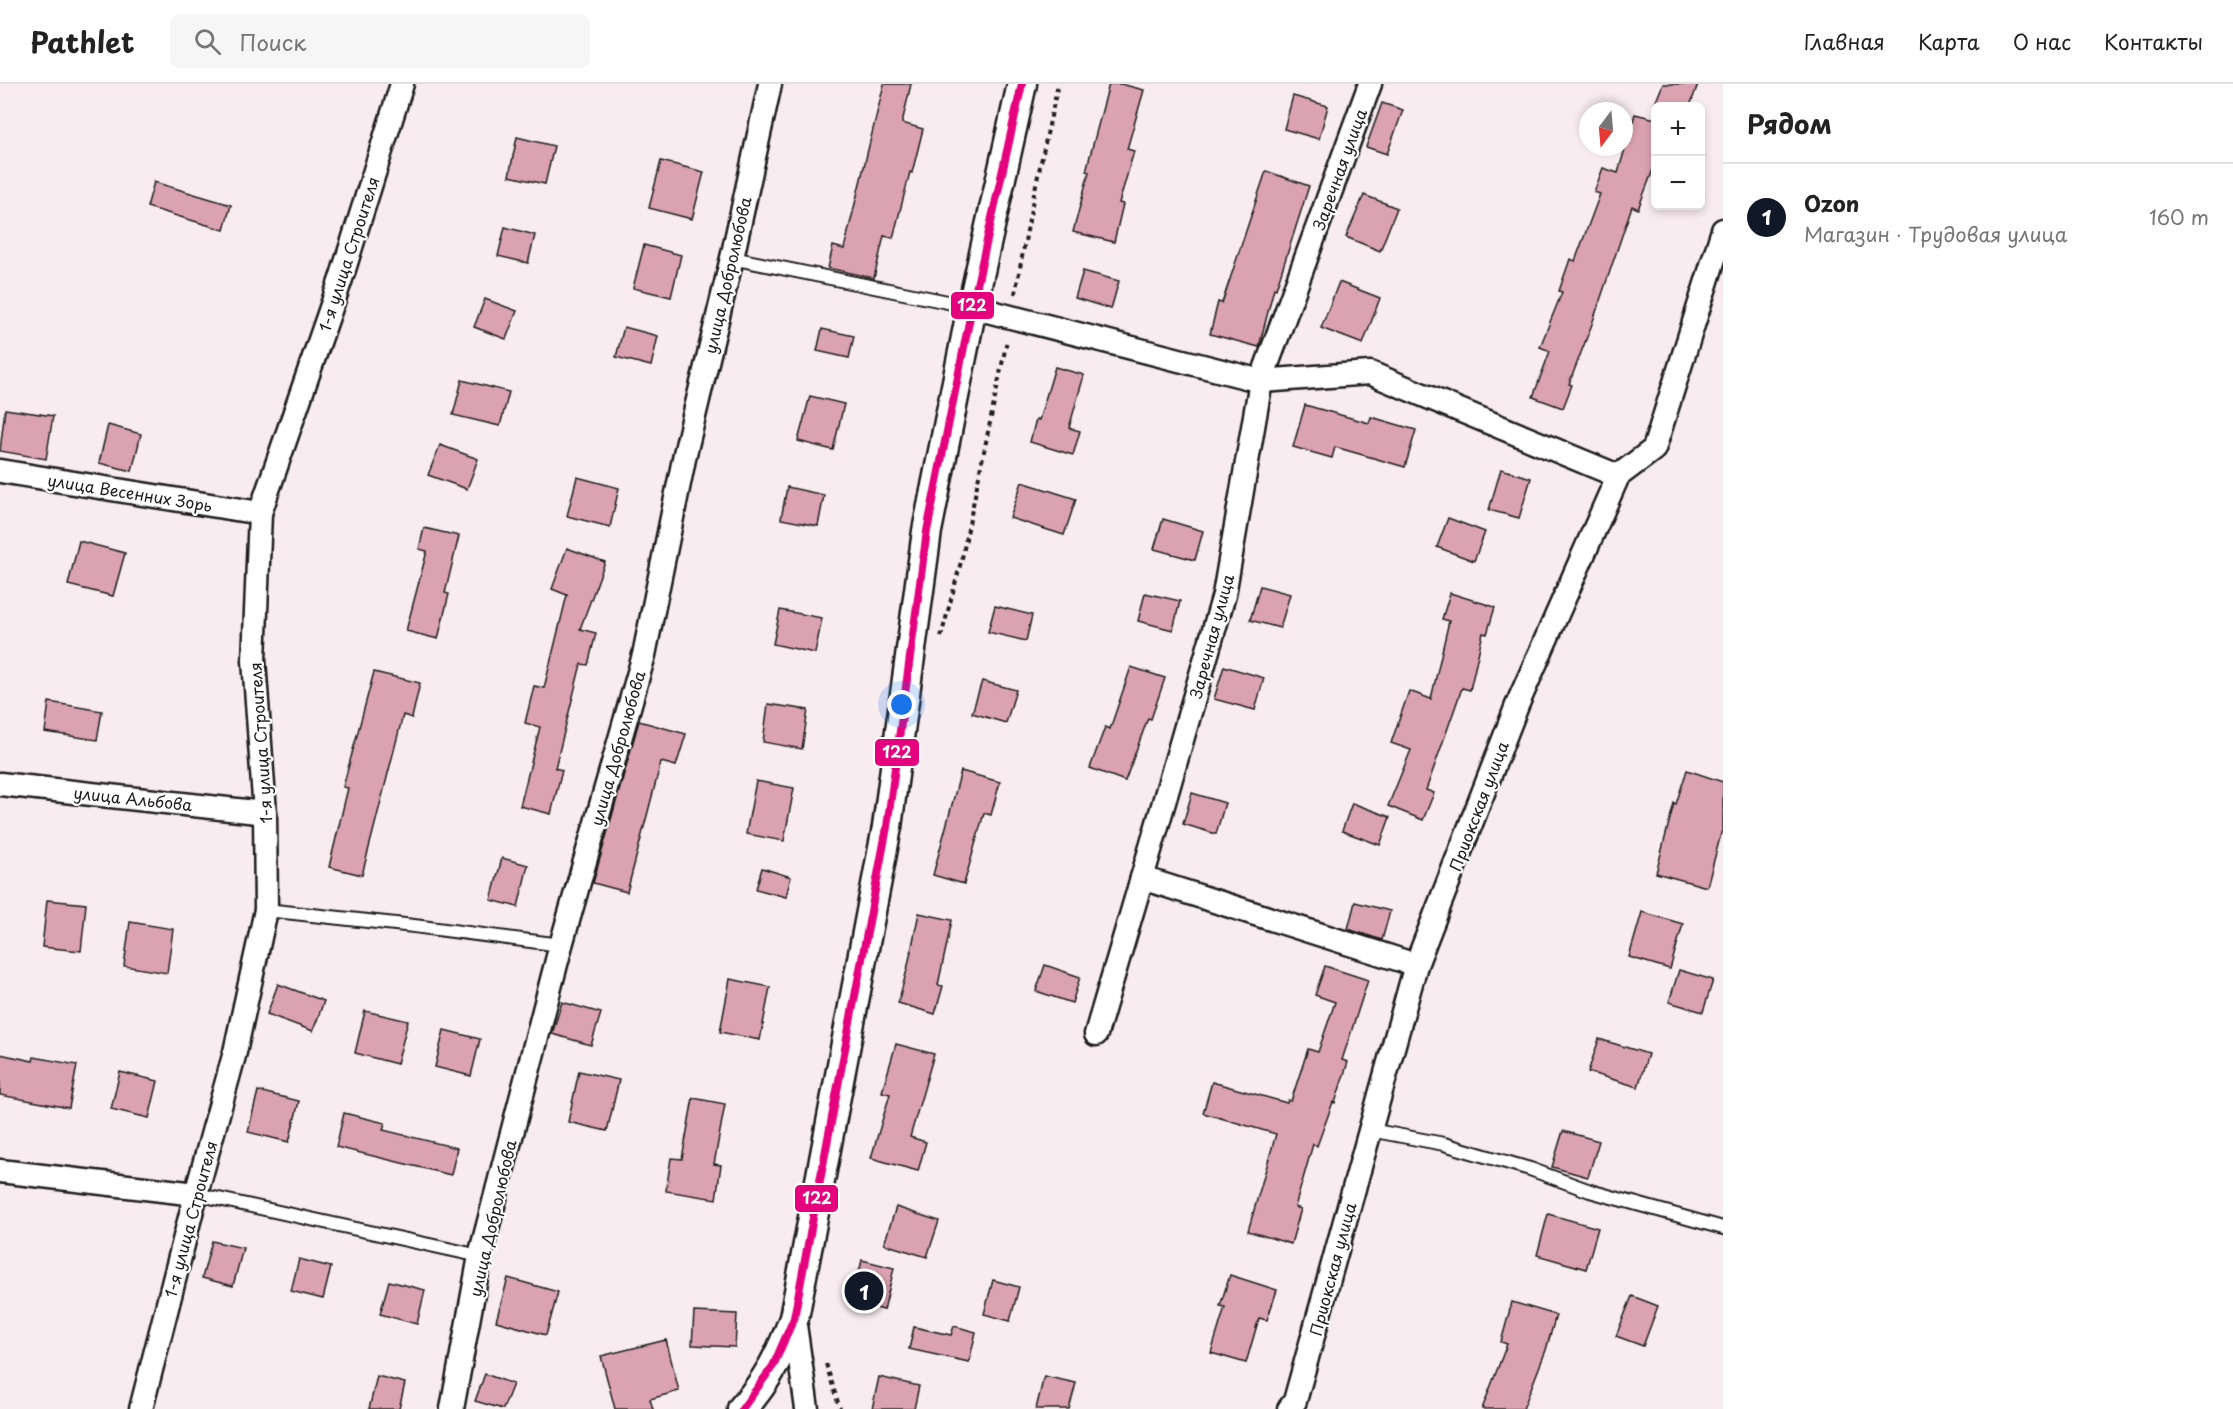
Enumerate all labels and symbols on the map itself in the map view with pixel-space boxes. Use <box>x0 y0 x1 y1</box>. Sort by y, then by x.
north arrow <box>1579 102 1633 156</box>
street label: Заречная улица <box>1306 105 1372 233</box>
street label: 1-я улица Строителя <box>312 173 384 335</box>
street label: улица Добролюбова <box>697 194 757 356</box>
line badge: 122 <box>950 291 995 320</box>
text: 122 <box>957 292 987 316</box>
street label: улица Весенних Зорь <box>46 467 214 517</box>
street label: Заречная улица <box>1183 571 1239 701</box>
street label: 1-я улица Строителя <box>242 662 278 824</box>
street label: улица Добролюбова <box>583 668 651 828</box>
your location <box>887 690 916 719</box>
line badge: 122 <box>874 738 920 767</box>
street label: Приокская улица <box>1442 738 1514 874</box>
text: 122 <box>882 739 912 763</box>
street label: улица Альбова <box>72 780 194 816</box>
street label: улица Добролюбова <box>462 1137 522 1299</box>
street label: 1-я улица Строителя <box>158 1138 222 1300</box>
line badge: 122 <box>794 1184 839 1213</box>
text: 122 <box>802 1185 832 1209</box>
street label: Приокская улица <box>1303 1200 1361 1338</box>
pin: 1 <box>844 1268 884 1314</box>

